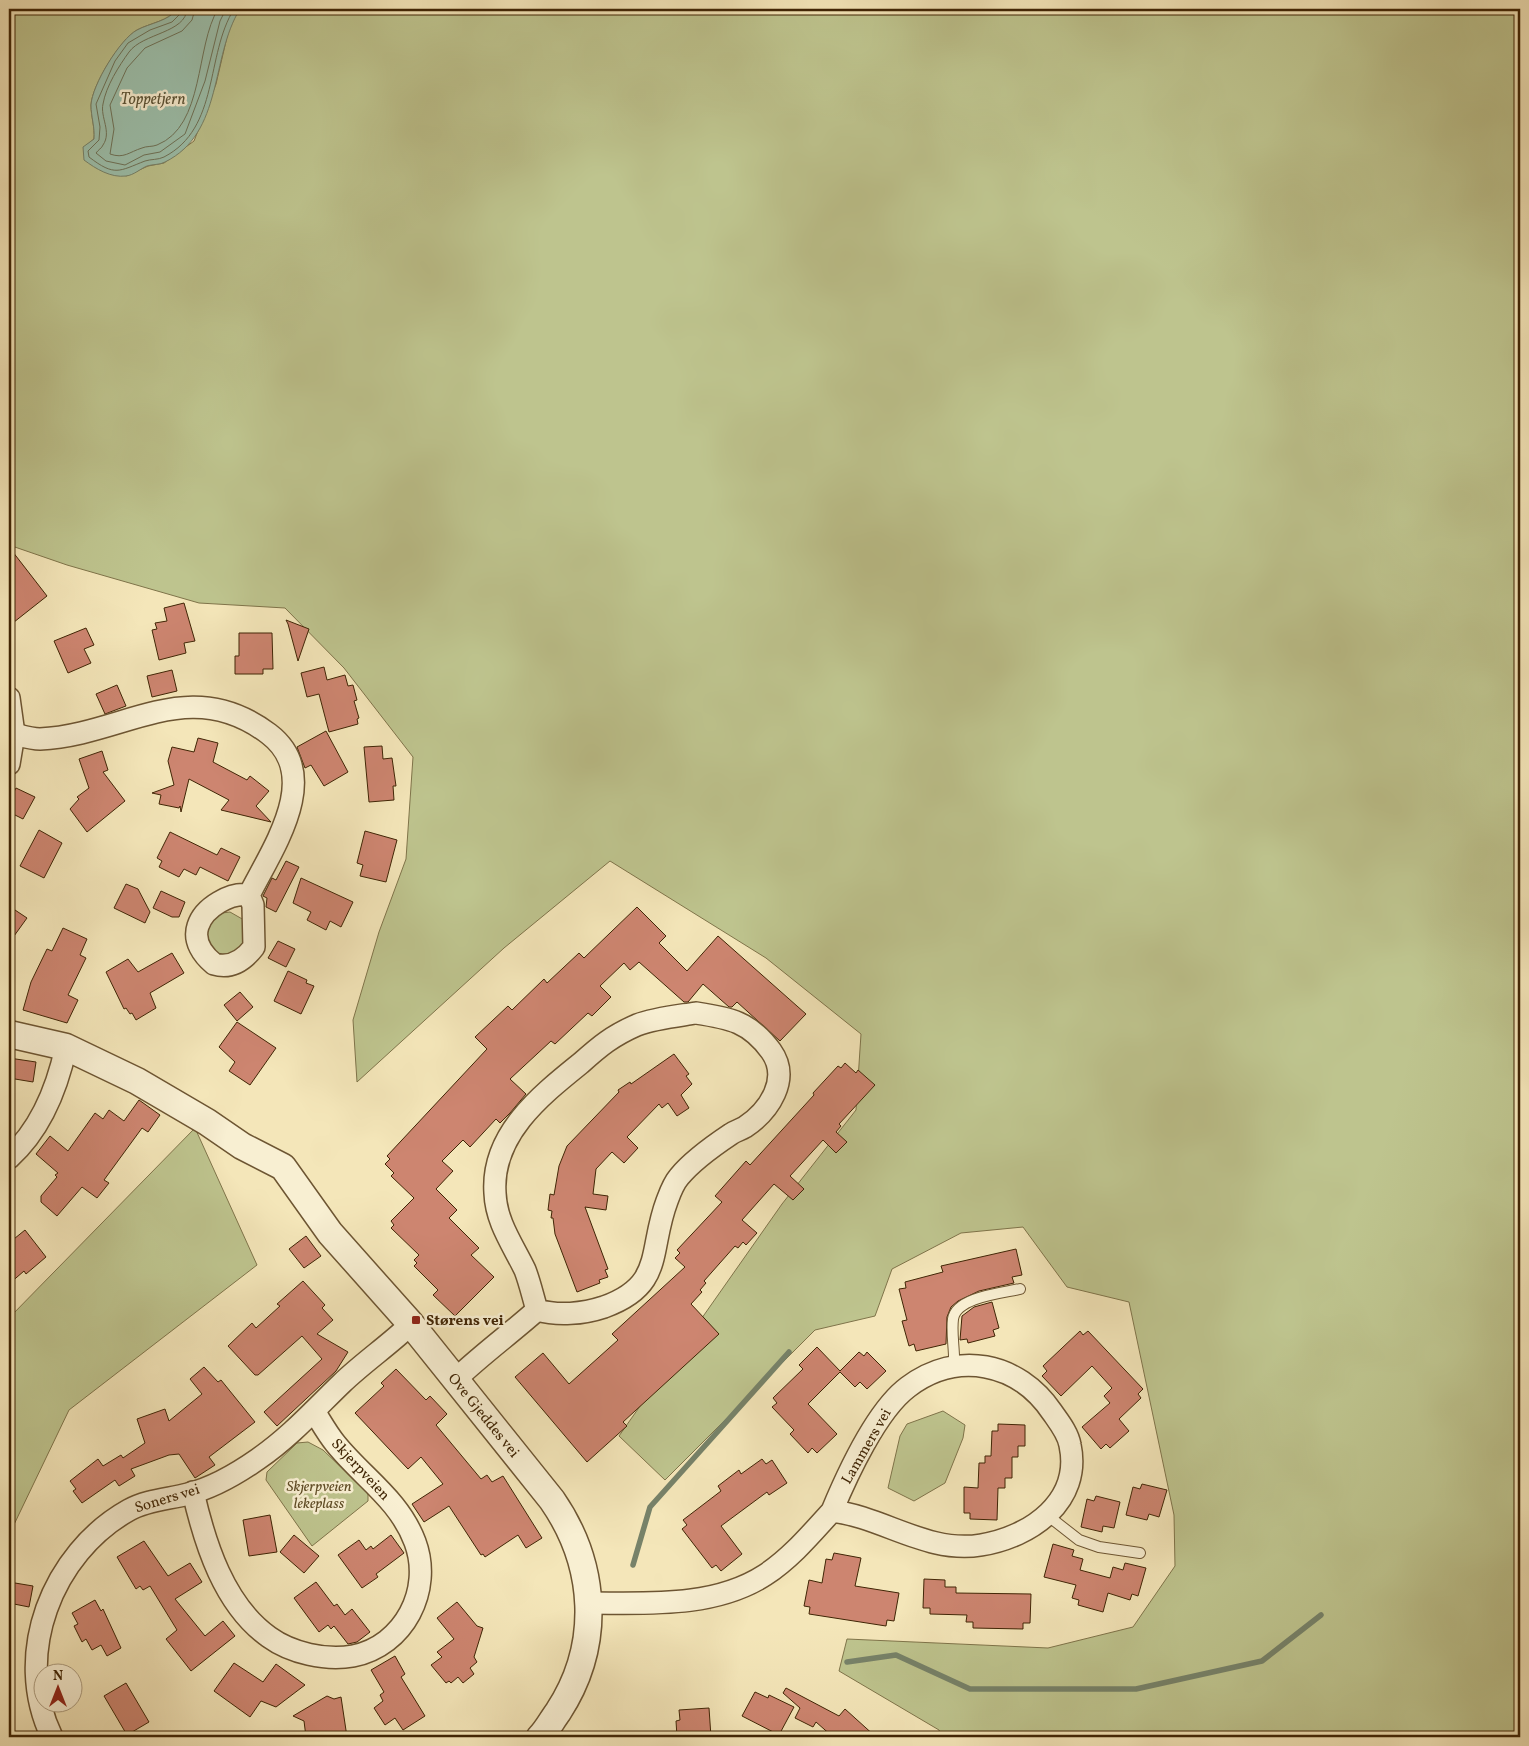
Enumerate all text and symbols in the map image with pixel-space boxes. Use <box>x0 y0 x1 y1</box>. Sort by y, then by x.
water label: Toppetjern <box>121 89 186 111</box>
place label: Størens vei <box>426 1311 504 1332</box>
marker: Størens vei <box>410 1314 422 1326</box>
street label: Ove Gjeddes vei <box>442 1369 524 1463</box>
street label: Lammers vei <box>837 1405 897 1488</box>
street label: Skjerpveien <box>326 1434 394 1506</box>
park label: Skjerpveien lekeplass <box>287 1477 352 1515</box>
street label: Soners vei <box>132 1480 203 1519</box>
north arrow <box>32 1664 82 1714</box>
text: N <box>53 1667 63 1686</box>

